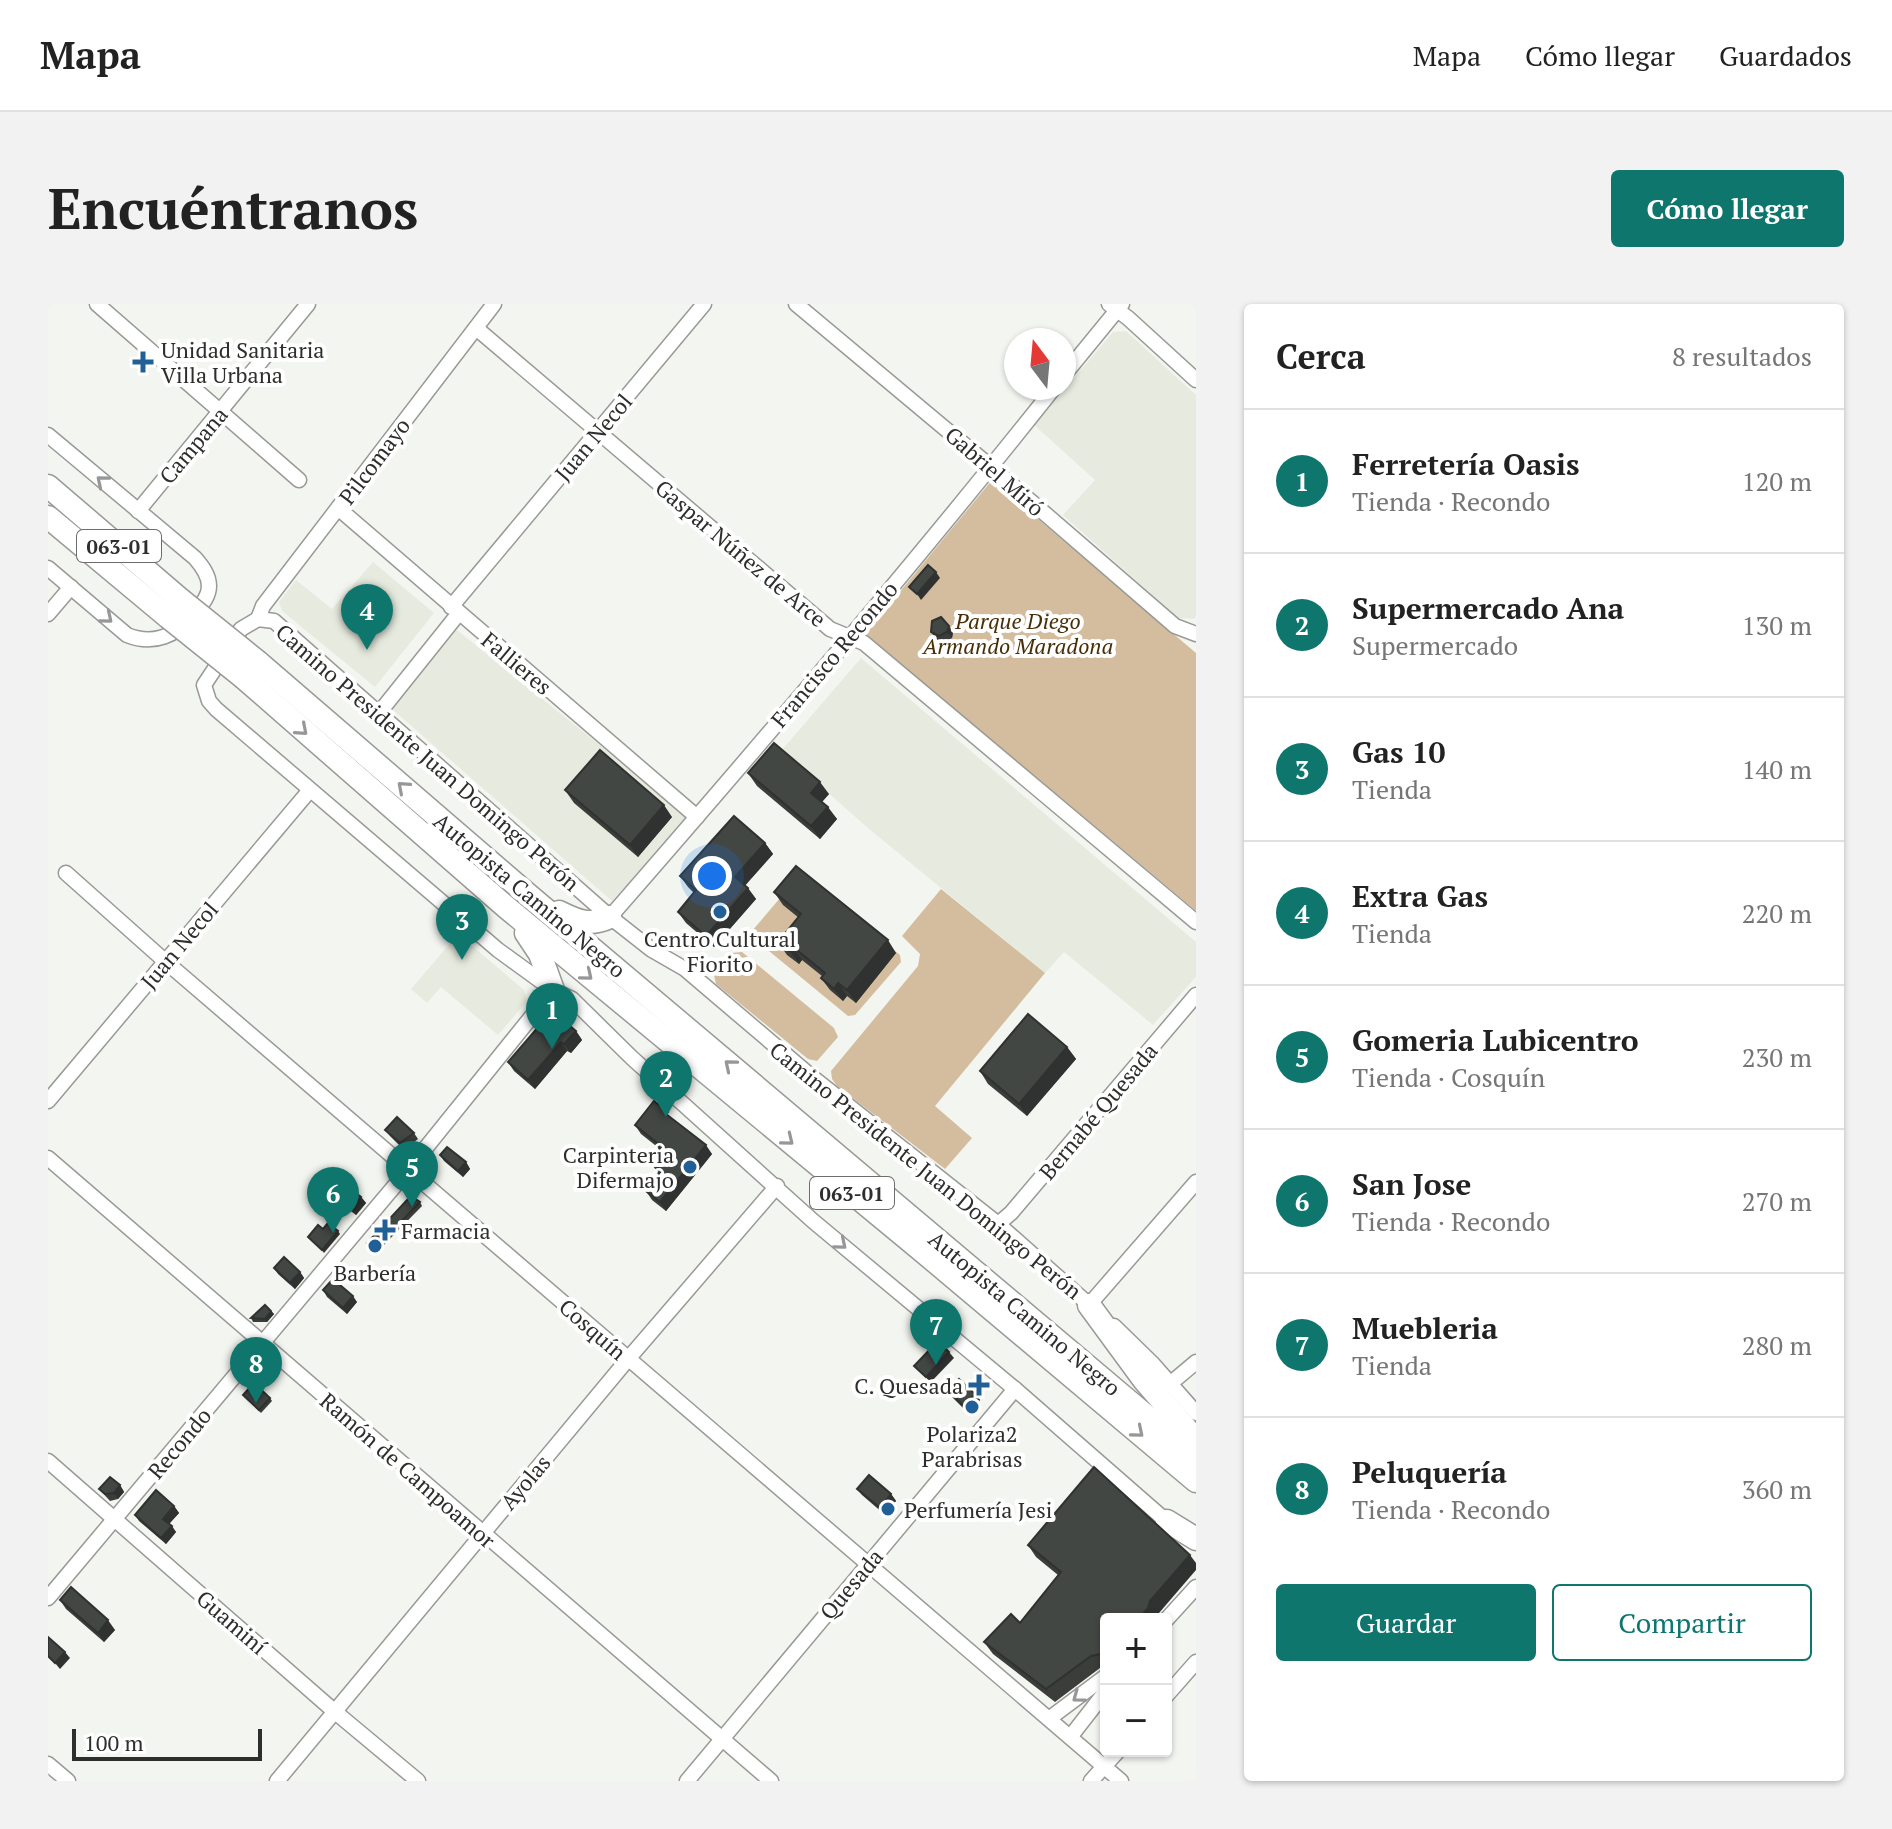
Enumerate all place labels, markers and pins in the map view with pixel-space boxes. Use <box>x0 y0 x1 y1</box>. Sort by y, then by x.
place label: Unidad Sanitaria Villa Urbana <box>161 335 324 389</box>
marker: Unidad Sanitaria Villa Urbana <box>132 351 154 373</box>
pin: 4 <box>341 584 393 650</box>
pin: 3 <box>436 894 488 960</box>
marker: Centro Cultural Fiorito <box>711 903 729 921</box>
place label: Centro Cultural Fiorito <box>644 924 796 978</box>
pin: 1 <box>526 983 578 1049</box>
pin: 2 <box>640 1051 692 1117</box>
place label: Carpinteria Difermajo <box>563 1140 674 1194</box>
pin: 5 <box>386 1141 438 1207</box>
marker: Carpinteria Difermajo <box>681 1158 699 1176</box>
pin: 6 <box>307 1167 359 1233</box>
place label: Farmacia <box>401 1216 491 1245</box>
marker: Farmacia <box>376 1221 394 1239</box>
marker: Barbería <box>366 1237 384 1255</box>
place label: Barbería <box>334 1258 416 1287</box>
pin: 7 <box>910 1299 962 1365</box>
pin: 8 <box>230 1337 282 1403</box>
place label: C. Quesada <box>854 1371 963 1400</box>
marker: C. Quesada <box>970 1376 988 1394</box>
marker: Polariza2 Parabrisas <box>963 1398 981 1416</box>
place label: Polariza2 Parabrisas <box>922 1419 1022 1473</box>
place label: Perfumería Jesi <box>904 1495 1052 1524</box>
marker: Perfumería Jesi <box>879 1500 897 1518</box>

